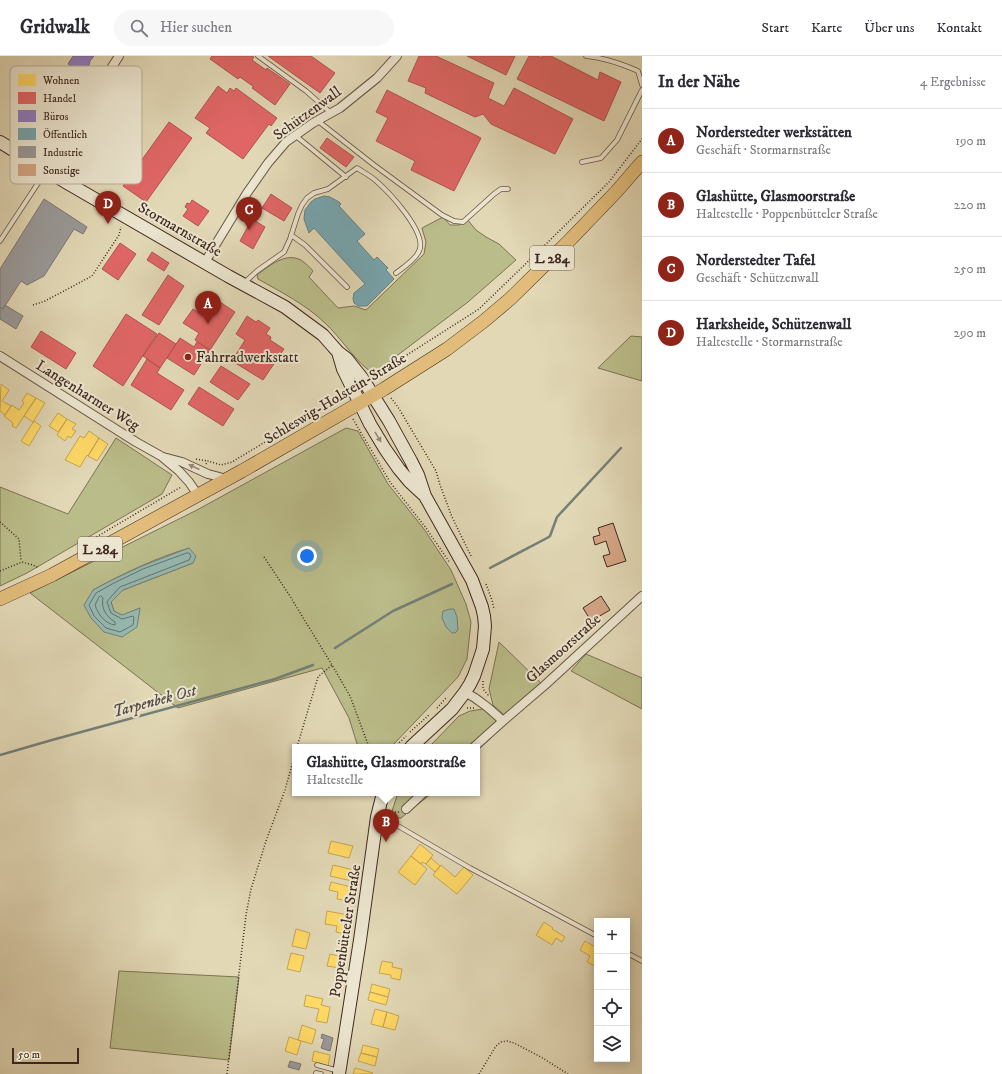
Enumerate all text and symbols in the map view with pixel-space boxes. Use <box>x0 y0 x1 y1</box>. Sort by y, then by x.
search box <box>114 10 394 46</box>
text: Gridwalk <box>20 16 90 39</box>
icon: search <box>128 17 150 39</box>
text: Hier suchen <box>160 18 232 37</box>
text: Start <box>762 19 789 37</box>
text: Karte <box>811 19 842 37</box>
text: Über uns <box>864 19 914 37</box>
text: Kontakt <box>936 19 982 37</box>
legend <box>10 66 142 184</box>
text: In der Nähe <box>658 71 740 93</box>
text: Wohnen <box>42 74 80 88</box>
text: 4 Ergebnisse <box>920 74 986 90</box>
street label: Schützenwall <box>270 82 345 144</box>
text: Handel <box>43 92 77 106</box>
text: Büros <box>43 110 69 124</box>
text: Norderstedter werkstätten <box>696 123 852 142</box>
text: Öffentlich <box>43 128 88 142</box>
text: A <box>667 133 675 149</box>
text: 190 m <box>955 133 986 149</box>
text: Geschäft · Stormarnstraße <box>696 142 831 158</box>
text: Industrie <box>43 146 83 160</box>
text: Sonstige <box>43 164 80 178</box>
text: Glashütte, Glasmoorstraße <box>696 187 855 206</box>
pin: D <box>95 191 121 224</box>
pin: C <box>236 197 262 230</box>
text: B <box>667 197 675 213</box>
text: 220 m <box>954 197 986 213</box>
street label: Stormarnstraße <box>134 198 225 261</box>
text: Haltestelle · Poppenbütteler Straße <box>696 206 878 222</box>
road number: L 284 <box>530 246 574 270</box>
text: Norderstedter Tafel <box>696 251 815 270</box>
text: C <box>667 261 675 277</box>
text: 250 m <box>954 261 986 277</box>
text: Geschäft · Schützenwall <box>696 270 819 286</box>
pin: A <box>195 291 221 324</box>
text: Harksheide, Schützenwall <box>696 315 851 334</box>
text: D <box>666 325 676 341</box>
text: 290 m <box>954 325 986 341</box>
text: Haltestelle · Stormarnstraße <box>696 334 843 350</box>
place label: Fahrradwerkstatt <box>196 348 299 367</box>
street label: Schleswig-Holstein-Straße <box>261 348 410 448</box>
marker: Fahrradwerkstatt <box>183 352 193 362</box>
street label: Langenharmer Weg <box>32 356 144 435</box>
one-way arrow <box>375 431 382 443</box>
one-way arrow <box>189 464 200 470</box>
road number: L 284 <box>78 537 122 561</box>
your location <box>297 546 317 566</box>
street label: Glasmoorstraße <box>522 610 605 687</box>
water label: Tarpenbek Ost <box>110 680 199 722</box>
popup <box>292 744 480 796</box>
text: Glashütte, Glasmoorstraße <box>306 753 466 772</box>
text: Haltestelle <box>306 772 363 788</box>
pin: B <box>373 809 399 842</box>
street label: Poppenbütteler Straße <box>326 863 365 999</box>
map controls <box>594 918 630 1062</box>
button: + <box>594 918 630 954</box>
button: − <box>594 954 630 990</box>
button: locate <box>594 990 630 1026</box>
button: layers <box>594 1026 630 1062</box>
scale bar <box>12 1046 79 1065</box>
text: 50 m <box>18 1048 40 1062</box>

